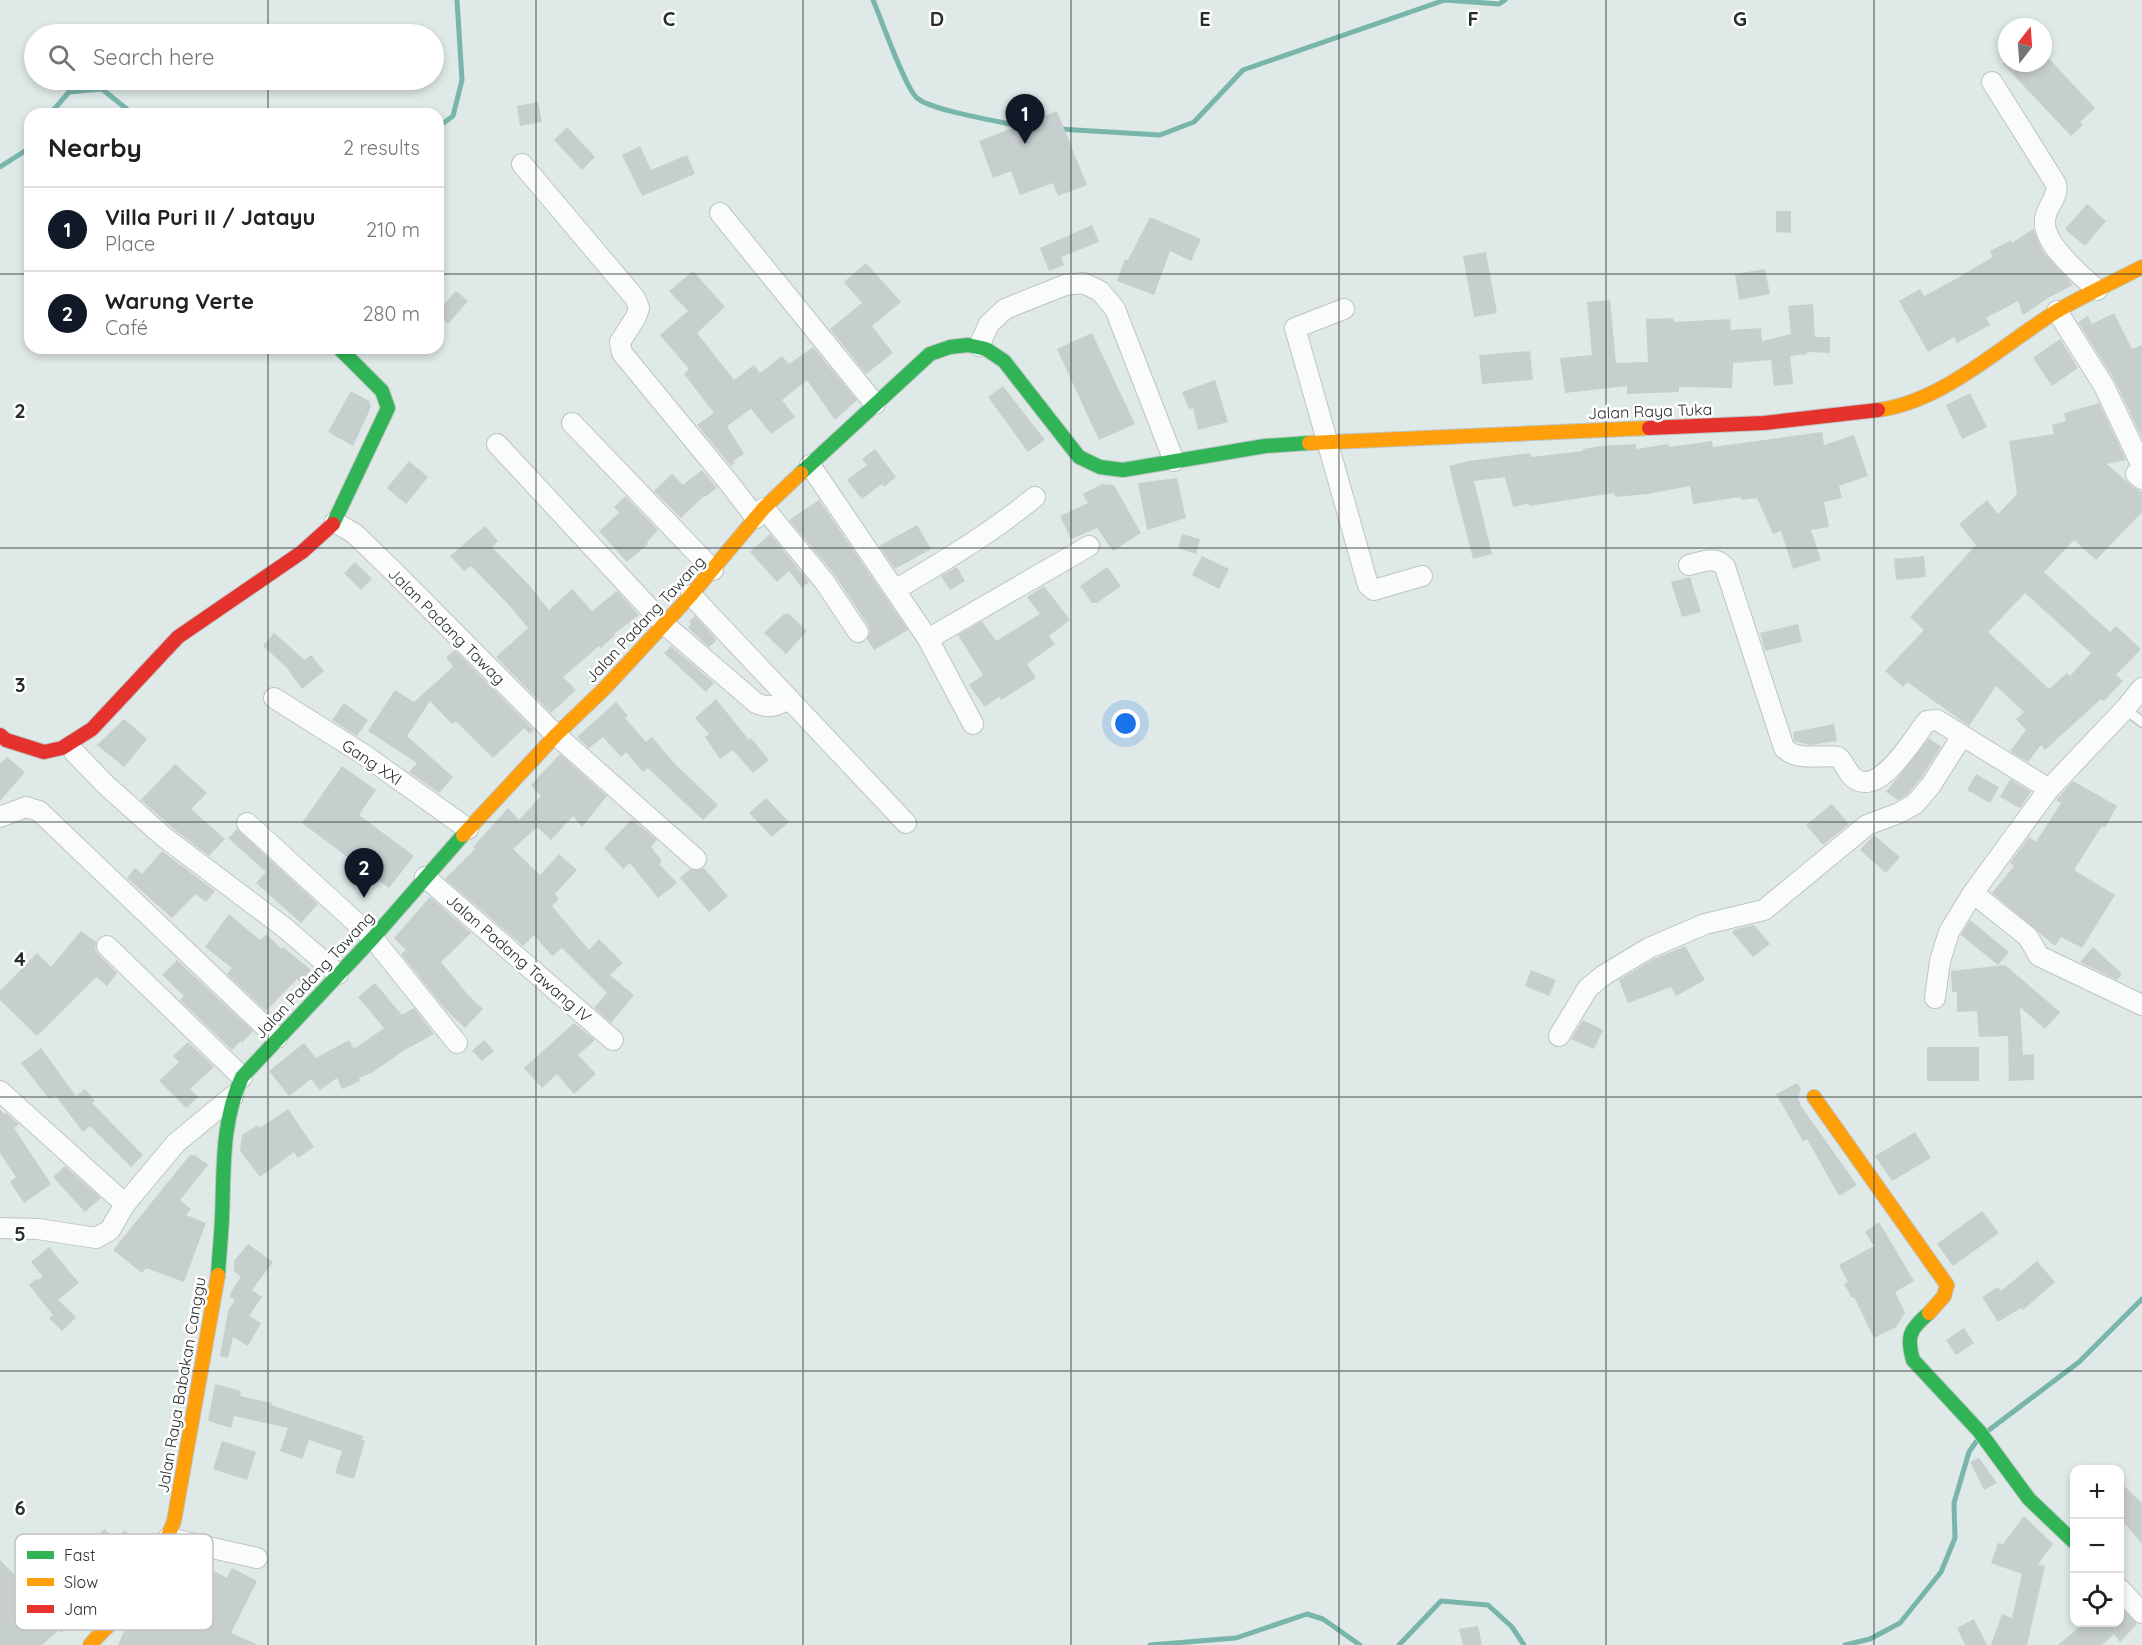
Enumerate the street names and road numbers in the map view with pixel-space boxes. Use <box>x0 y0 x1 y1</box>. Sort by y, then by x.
street label: Jalan Raya Tuka <box>1587 399 1713 423</box>
street label: Jalan Padang Tawang <box>581 551 709 687</box>
street label: Jalan Padang Tawag <box>384 563 510 689</box>
street label: Gang XXI <box>338 735 406 789</box>
street label: Jalan Padang Tawang IV <box>442 890 596 1027</box>
street label: Jalan Padang Tawang <box>250 907 378 1043</box>
street label: Jalan Raya Babakan Canggu <box>152 1275 210 1495</box>

